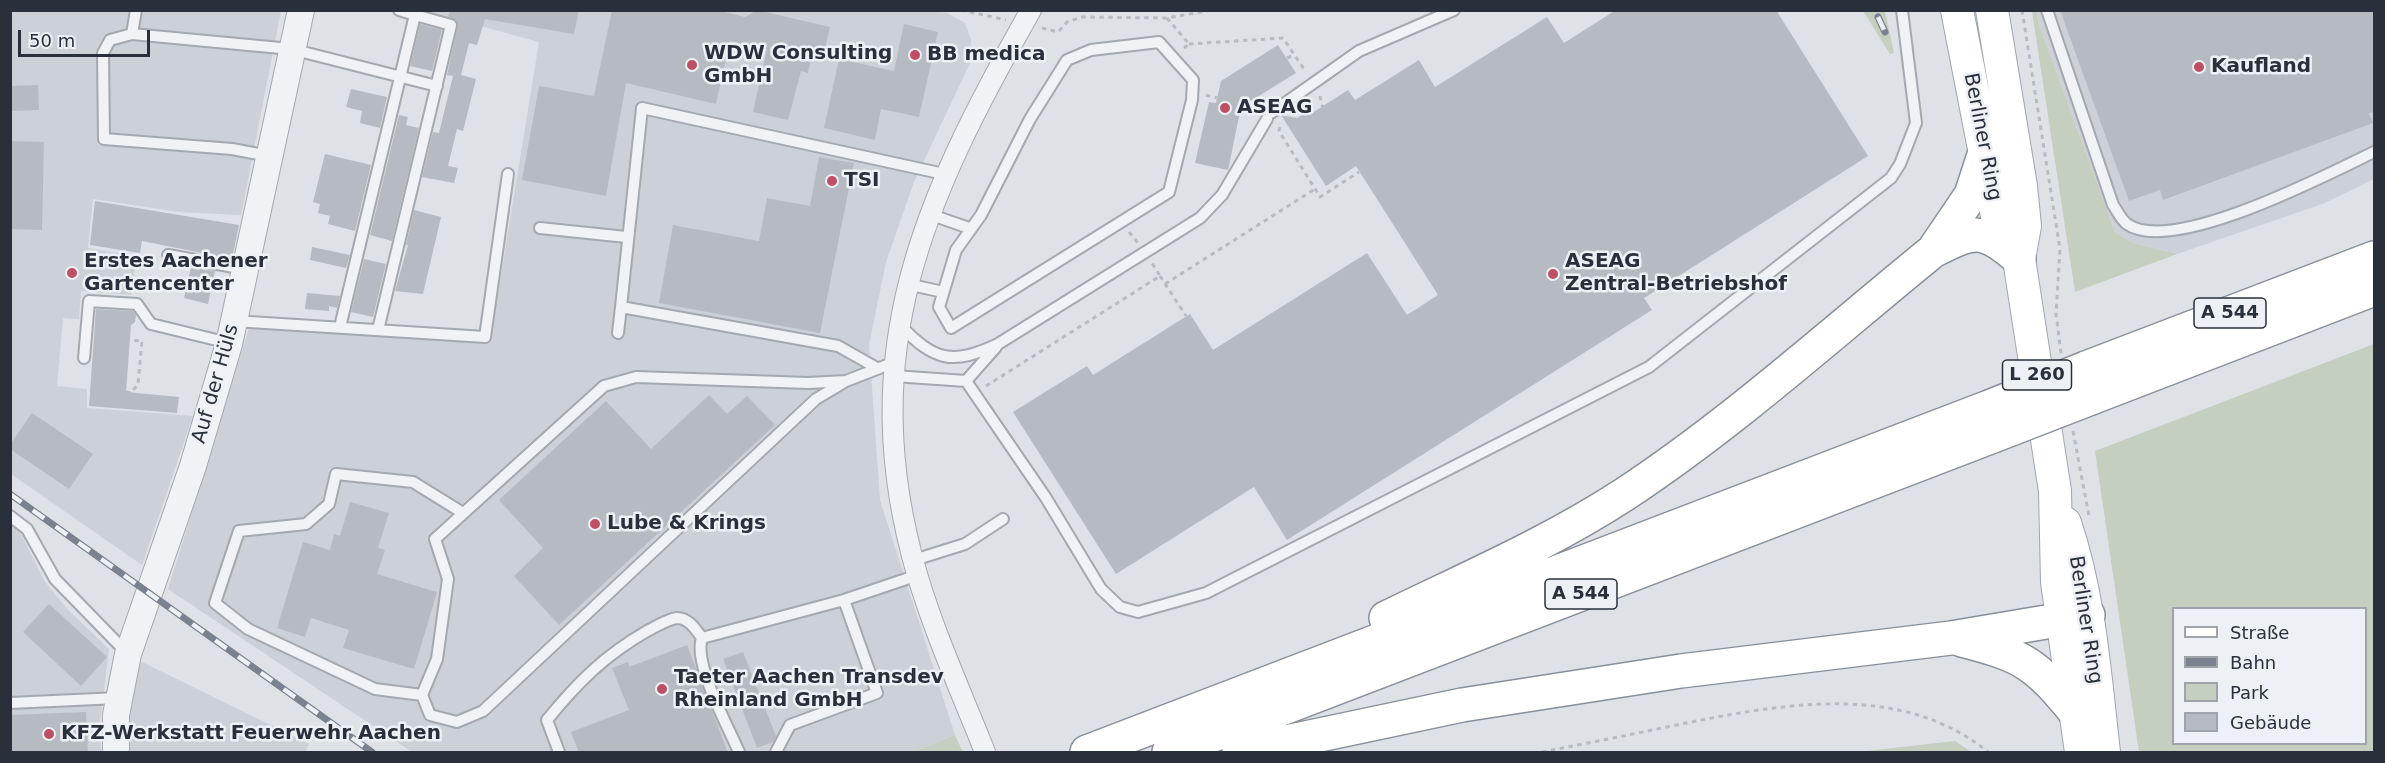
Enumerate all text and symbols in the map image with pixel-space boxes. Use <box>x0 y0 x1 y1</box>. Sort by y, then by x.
scale bar <box>21 18 153 56</box>
text: 50 m <box>29 30 75 51</box>
place label: WDW Consulting GmbH <box>704 42 892 89</box>
place label: BB medica <box>927 43 1045 67</box>
marker: BB medica <box>908 48 922 62</box>
place label: Kaufland <box>2211 55 2311 79</box>
marker: WDW Consulting GmbH <box>685 58 699 72</box>
marker: Kaufland <box>2192 60 2206 74</box>
street label: Berliner Ring <box>1958 71 2006 203</box>
place label: ASEAG <box>1237 96 1312 120</box>
marker: ASEAG <box>1218 101 1232 115</box>
place label: TSI <box>844 169 879 193</box>
marker: TSI <box>825 174 839 188</box>
place label: Erstes Aachener Gartencenter <box>84 250 268 297</box>
place label: ASEAG Zentral-Betriebshof <box>1565 250 1787 297</box>
marker: Erstes Aachener Gartencenter <box>65 266 79 280</box>
marker: ASEAG Zentral-Betriebshof <box>1546 267 1560 281</box>
road number: A 544 <box>2194 298 2266 328</box>
street label: Auf der Hüls <box>188 322 244 446</box>
road number: L 260 <box>2002 360 2072 390</box>
place label: Lube & Krings <box>607 512 766 536</box>
marker: Lube & Krings <box>588 517 602 531</box>
street label: Berliner Ring <box>2063 554 2107 686</box>
road number: A 544 <box>1545 579 1617 609</box>
legend <box>2172 607 2367 745</box>
text: Straße <box>2230 622 2289 643</box>
text: Bahn <box>2230 652 2276 673</box>
place label: Taeter Aachen Transdev Rheinland GmbH <box>674 666 944 713</box>
marker: Taeter Aachen Transdev Rheinland GmbH <box>655 682 669 696</box>
text: Park <box>2230 682 2269 703</box>
text: Gebäude <box>2230 712 2311 733</box>
place label: KFZ-Werkstatt Feuerwehr Aachen <box>61 722 441 746</box>
marker: KFZ-Werkstatt Feuerwehr Aachen <box>42 727 56 741</box>

